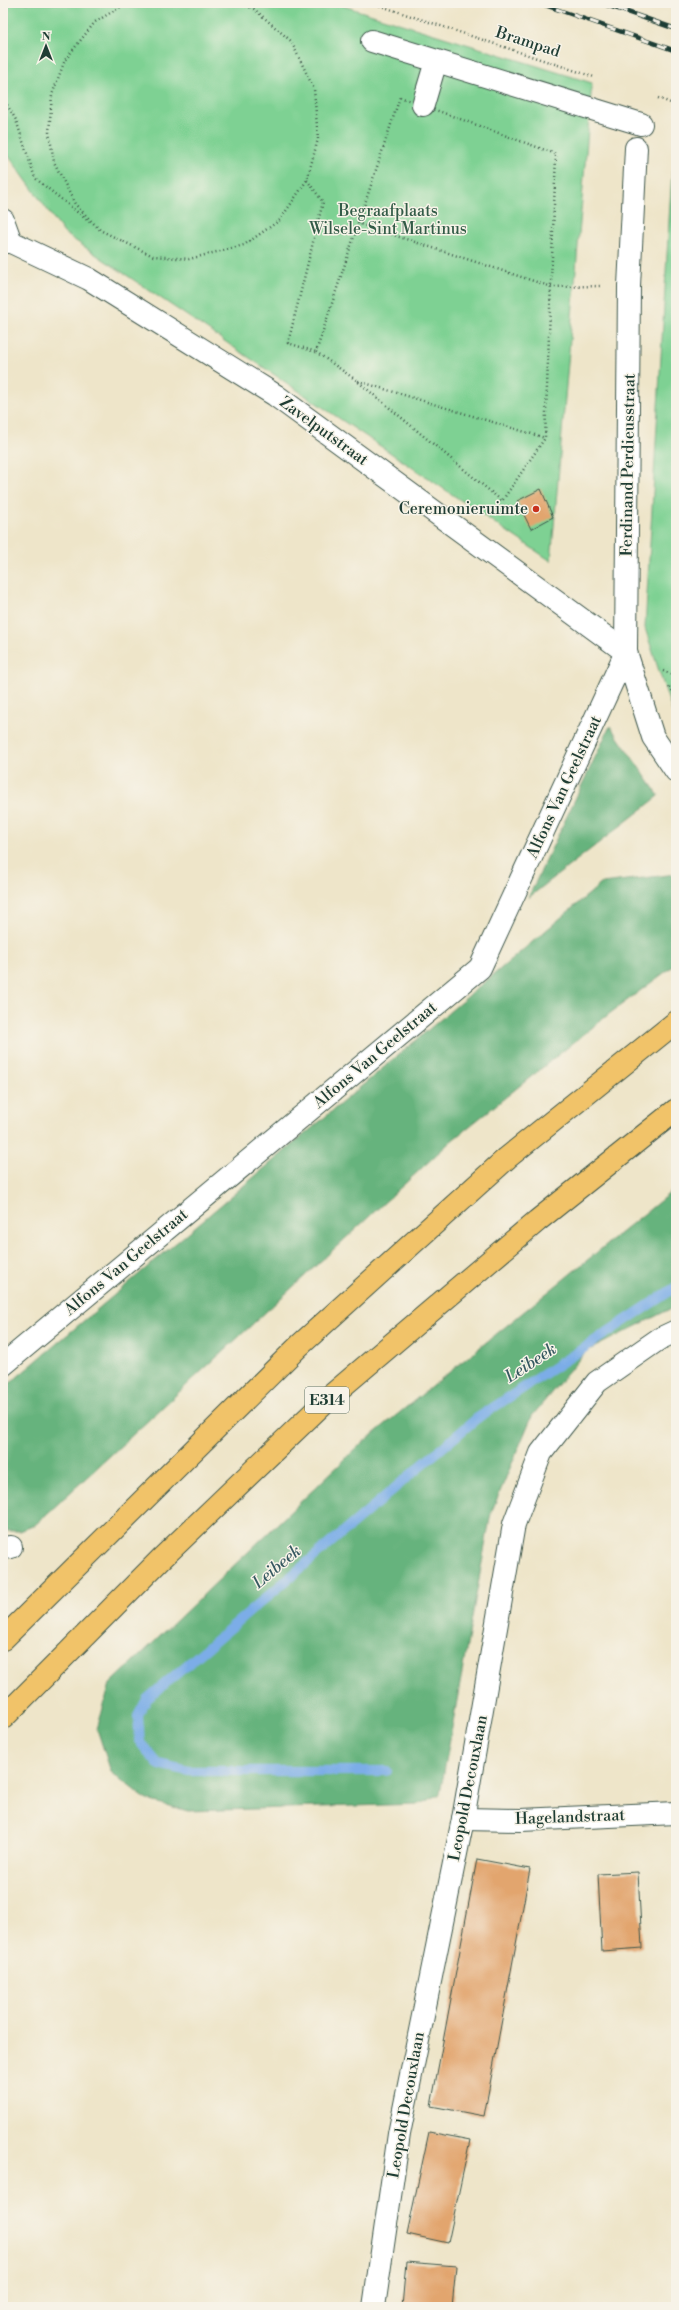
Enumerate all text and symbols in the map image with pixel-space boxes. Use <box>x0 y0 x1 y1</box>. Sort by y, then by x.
street label: Brampad <box>492 22 563 62</box>
north arrow <box>26 26 66 66</box>
text: N <box>42 30 51 44</box>
park label: Begraafplaats Wilsele-Sint Martinus <box>308 201 467 239</box>
street label: Ferdinand Perdieusstraat <box>616 373 640 557</box>
street label: Zavelputstraat <box>276 392 372 470</box>
place label: Ceremonieruimte <box>399 499 528 519</box>
marker: Ceremonieruimte <box>531 504 541 514</box>
street label: Alfons Van Geelstraat <box>522 712 606 862</box>
street label: Alfons Van Geelstraat <box>308 997 441 1113</box>
street label: Alfons Van Geelstraat <box>59 1204 192 1320</box>
water label: Leibeek <box>500 1338 561 1388</box>
road number: E314 <box>305 1387 349 1413</box>
water label: Leibeek <box>247 1540 306 1594</box>
street label: Leopold Decouxlaan <box>444 1713 492 1863</box>
street label: Hagelandstraat <box>515 1805 626 1829</box>
street label: Leopold Decouxlaan <box>383 2030 429 2180</box>

